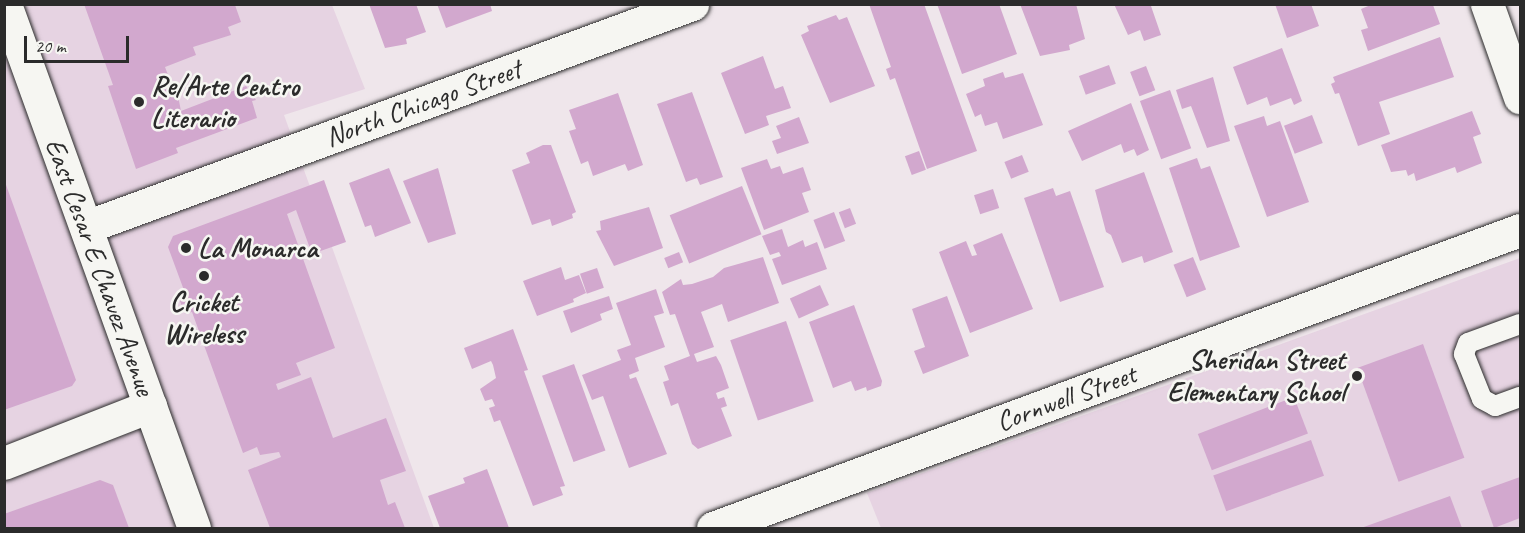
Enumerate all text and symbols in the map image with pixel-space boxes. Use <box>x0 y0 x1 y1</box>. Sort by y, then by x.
scale bar <box>27 24 132 62</box>
text: 20 m <box>35 35 66 57</box>
street label: North Chicago Street <box>321 52 525 154</box>
place label: Re/Arte Centro Literario <box>151 69 299 135</box>
marker: Re/Arte Centro Literario <box>132 95 146 109</box>
street label: East Cesar E Chavez Avenue <box>38 134 162 400</box>
place label: La Monarca <box>198 231 317 265</box>
marker: La Monarca <box>179 241 193 255</box>
marker: Cricket Wireless <box>197 269 211 283</box>
place label: Cricket Wireless <box>164 285 244 351</box>
place label: Sheridan Street Elementary School <box>1167 343 1345 409</box>
street label: Cornwell Street <box>991 357 1141 439</box>
marker: Sheridan Street Elementary School <box>1350 369 1364 383</box>

